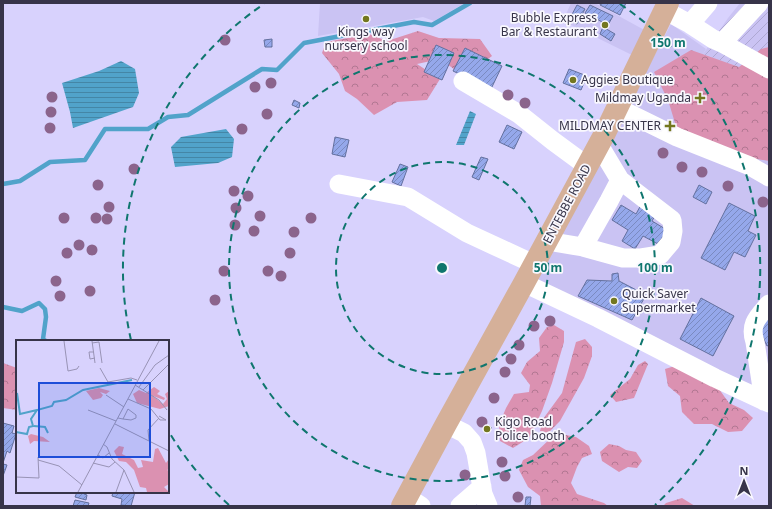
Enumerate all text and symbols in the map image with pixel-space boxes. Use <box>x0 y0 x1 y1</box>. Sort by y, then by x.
place label: Bubble Express Bar & Restaurant <box>501 9 598 40</box>
marker: Kings way nursery school <box>361 14 371 24</box>
marker: Bubble Express Bar & Restaurant <box>600 20 610 30</box>
place label: Kings way nursery school <box>324 23 408 54</box>
text: 150 m <box>650 34 686 51</box>
place label: Aggies Boutique <box>581 71 674 88</box>
marker: Aggies Boutique <box>568 75 578 85</box>
place label: Mildmay Uganda <box>595 89 691 106</box>
marker: Mildmay Uganda <box>694 92 706 104</box>
place label: MILDMAY CENTER <box>559 117 662 134</box>
marker: MILDMAY CENTER <box>664 120 676 132</box>
street label: ENTEBBE ROAD <box>538 161 595 246</box>
text: 50 m <box>534 259 562 276</box>
text: 100 m <box>637 259 673 276</box>
centre of rings <box>435 261 449 275</box>
place label: Quick Saver Supermarket <box>622 285 696 316</box>
marker: Quick Saver Supermarket <box>609 296 619 306</box>
inset map <box>16 340 169 493</box>
place label: Kigo Road Police booth <box>495 413 565 444</box>
marker: Kigo Road Police booth <box>482 424 492 434</box>
north arrow <box>724 461 764 501</box>
text: N <box>740 463 748 478</box>

